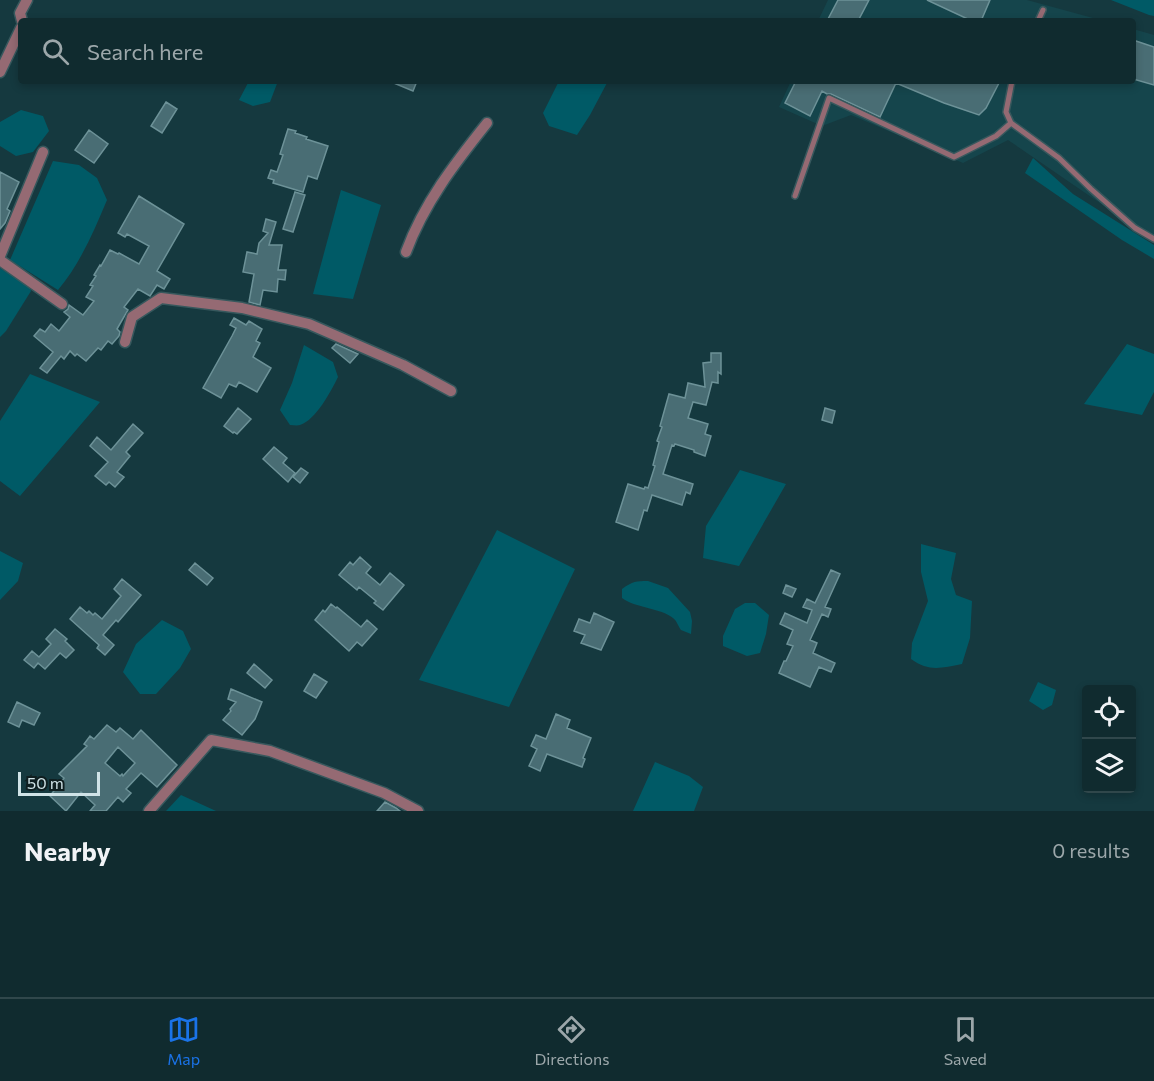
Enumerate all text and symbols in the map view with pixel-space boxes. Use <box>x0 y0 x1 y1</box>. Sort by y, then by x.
search box <box>18 18 1136 84</box>
icon: search <box>39 35 72 68</box>
text: Search here <box>87 38 203 65</box>
map controls <box>1082 685 1136 793</box>
button: locate <box>1082 685 1136 739</box>
button: layers <box>1082 739 1136 793</box>
scale bar <box>18 769 100 796</box>
text: 50 m <box>27 773 64 792</box>
text: Nearby <box>24 835 111 866</box>
text: 0 results <box>1052 838 1130 862</box>
tab: Map <box>167 1013 200 1068</box>
tab: Directions <box>534 1013 609 1068</box>
tab: Saved <box>944 1013 987 1068</box>

